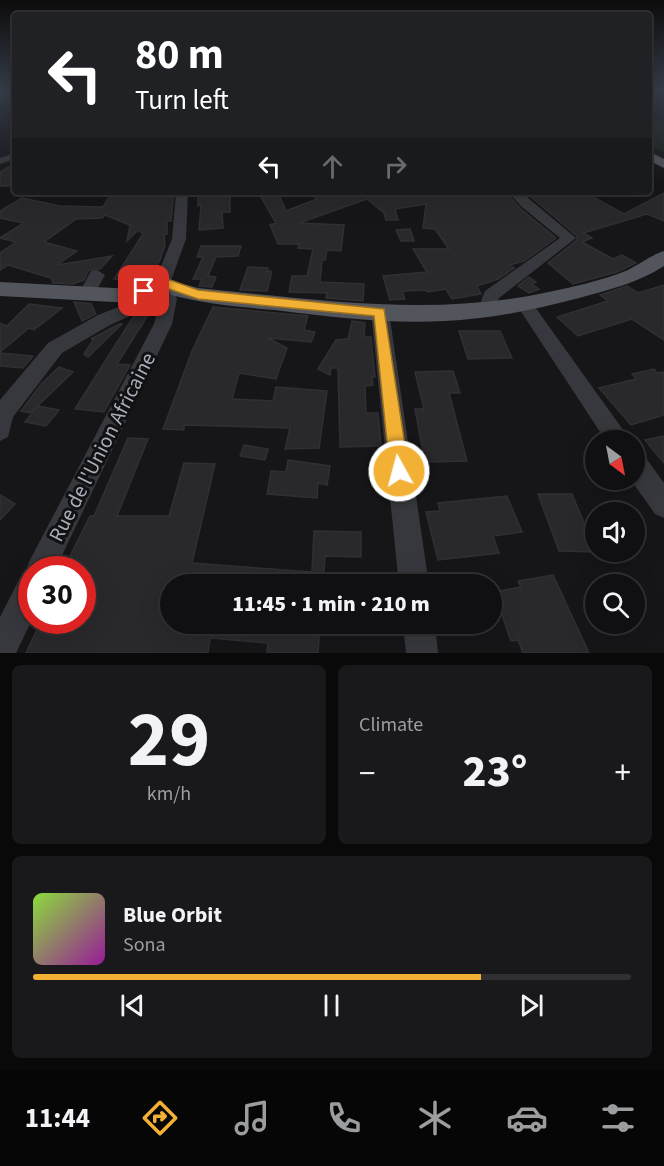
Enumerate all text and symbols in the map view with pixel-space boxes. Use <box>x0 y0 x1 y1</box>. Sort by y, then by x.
text: 80 m <box>135 25 224 85</box>
icon: left <box>36 36 114 114</box>
text: Turn left <box>135 81 229 120</box>
icon: left <box>253 150 286 183</box>
icon: ahead <box>316 150 349 183</box>
icon: right <box>379 150 412 183</box>
pin <box>118 265 169 316</box>
icon: arrive <box>127 274 160 307</box>
street label: Rue de l'Union Africaine <box>41 347 163 547</box>
north arrow <box>585 430 645 490</box>
map controls <box>585 430 645 634</box>
position arrow <box>367 439 431 503</box>
button: sound <box>585 502 645 562</box>
speed limit sign: 30 <box>18 556 96 634</box>
button: search <box>585 574 645 634</box>
text: 11:45 · 1 min · 210 m <box>232 588 430 620</box>
text: 29 <box>128 685 210 796</box>
text: Climate <box>359 711 423 739</box>
text: 23° <box>463 740 527 804</box>
text: − <box>359 750 375 797</box>
text: + <box>615 750 631 797</box>
text: km/h <box>147 780 191 808</box>
text: Blue Orbit <box>123 899 222 931</box>
text: Sona <box>123 931 166 959</box>
icon: previous <box>116 989 149 1022</box>
icon: pause <box>315 989 348 1022</box>
icon: next <box>515 989 548 1022</box>
icon: directions <box>139 1097 181 1139</box>
icon: music <box>231 1097 273 1139</box>
icon: phone <box>323 1097 365 1139</box>
icon: climate <box>414 1097 456 1139</box>
icon: car <box>506 1097 548 1139</box>
icon: filters <box>597 1097 639 1139</box>
text: 11:44 <box>25 1099 90 1138</box>

